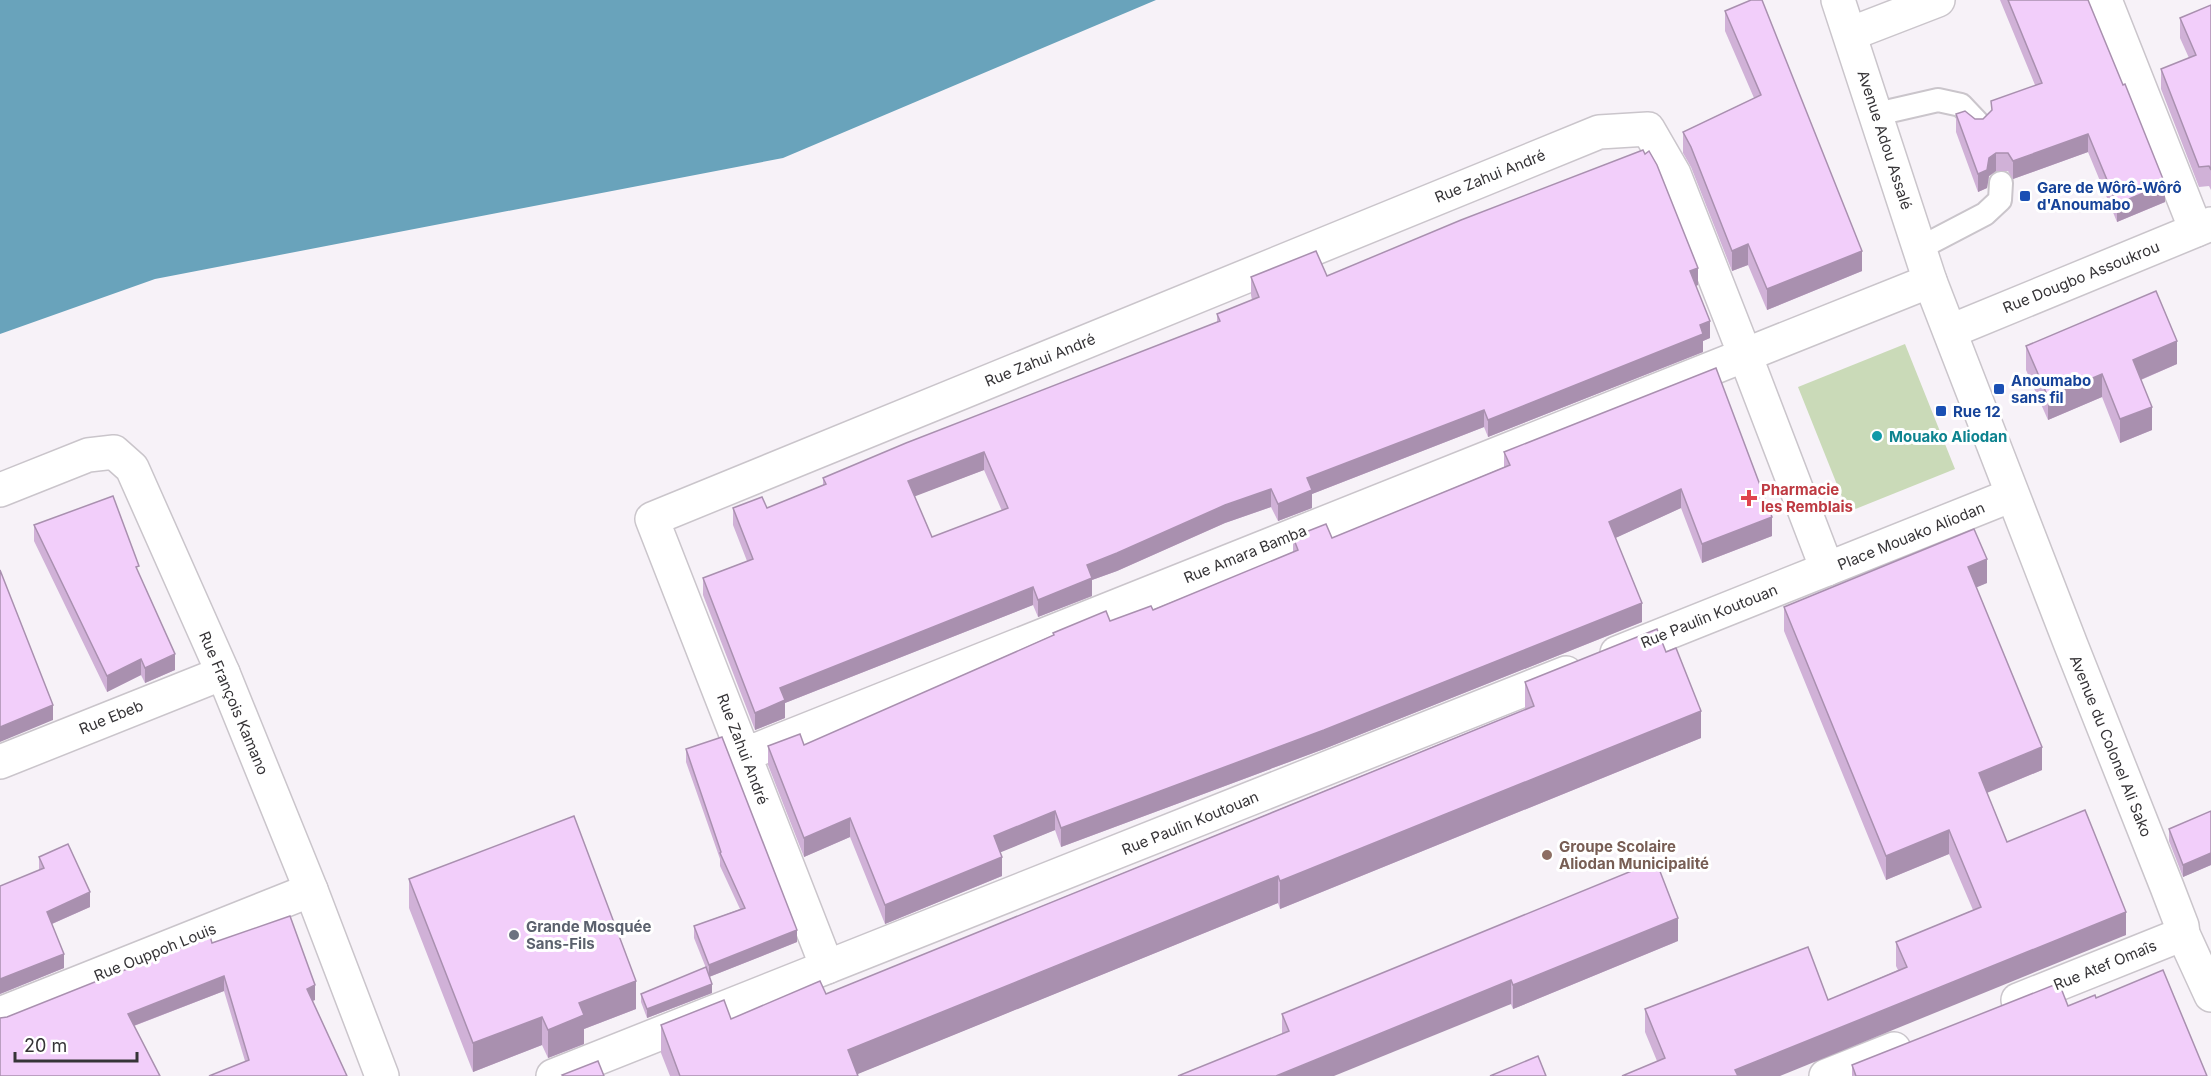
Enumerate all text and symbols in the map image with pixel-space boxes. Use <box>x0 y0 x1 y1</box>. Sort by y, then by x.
street label: Avenue Adou Assalé <box>1853 68 1917 212</box>
street label: Rue Zahui André <box>1432 145 1548 207</box>
place label: Gare de Wôrô-Wôrô d'Anoumabo <box>2037 178 2182 214</box>
marker: Gare de Wôrô-Wôrô d'Anoumabo <box>2018 189 2032 203</box>
street label: Rue Dougbo Assoukrou <box>2000 237 2162 317</box>
street label: Rue Zahui André <box>982 329 1098 391</box>
place label: Anoumabo sans fil <box>2011 371 2091 407</box>
marker: Anoumabo sans fil <box>1992 382 2006 396</box>
place label: Rue 12 <box>1953 402 2001 421</box>
marker: Rue 12 <box>1934 404 1948 418</box>
place label: Mouako Aliodan <box>1889 427 2007 446</box>
marker: Mouako Aliodan <box>1870 429 1884 443</box>
place label: Pharmacie les Remblais <box>1761 480 1853 516</box>
marker: Pharmacie les Remblais <box>1742 491 1756 505</box>
street label: Place Mouako Aliodan <box>1835 498 1987 574</box>
street label: Rue Amara Bamba <box>1181 521 1309 587</box>
street label: Rue Paulin Koutouan <box>1638 580 1780 652</box>
street label: Rue François Kamano <box>195 628 273 778</box>
street label: Avenue du Colonel Ali Sako <box>2066 653 2156 839</box>
street label: Rue Zahui André <box>713 691 773 807</box>
street label: Rue Ebeb <box>76 696 146 738</box>
street label: Rue Paulin Koutouan <box>1119 787 1261 859</box>
place label: Groupe Scolaire Aliodan Municipalité <box>1559 837 1709 873</box>
marker: Groupe Scolaire Aliodan Municipalité <box>1540 848 1554 862</box>
place label: Grande Mosquée Sans-Fils <box>526 917 651 953</box>
street label: Rue Ouppoh Louis <box>91 919 219 985</box>
marker: Grande Mosquée Sans-Fils <box>507 928 521 942</box>
street label: Rue Atef Omaîs <box>2051 936 2159 994</box>
scale bar <box>15 1025 136 1063</box>
text: 20 m <box>24 1035 67 1056</box>

